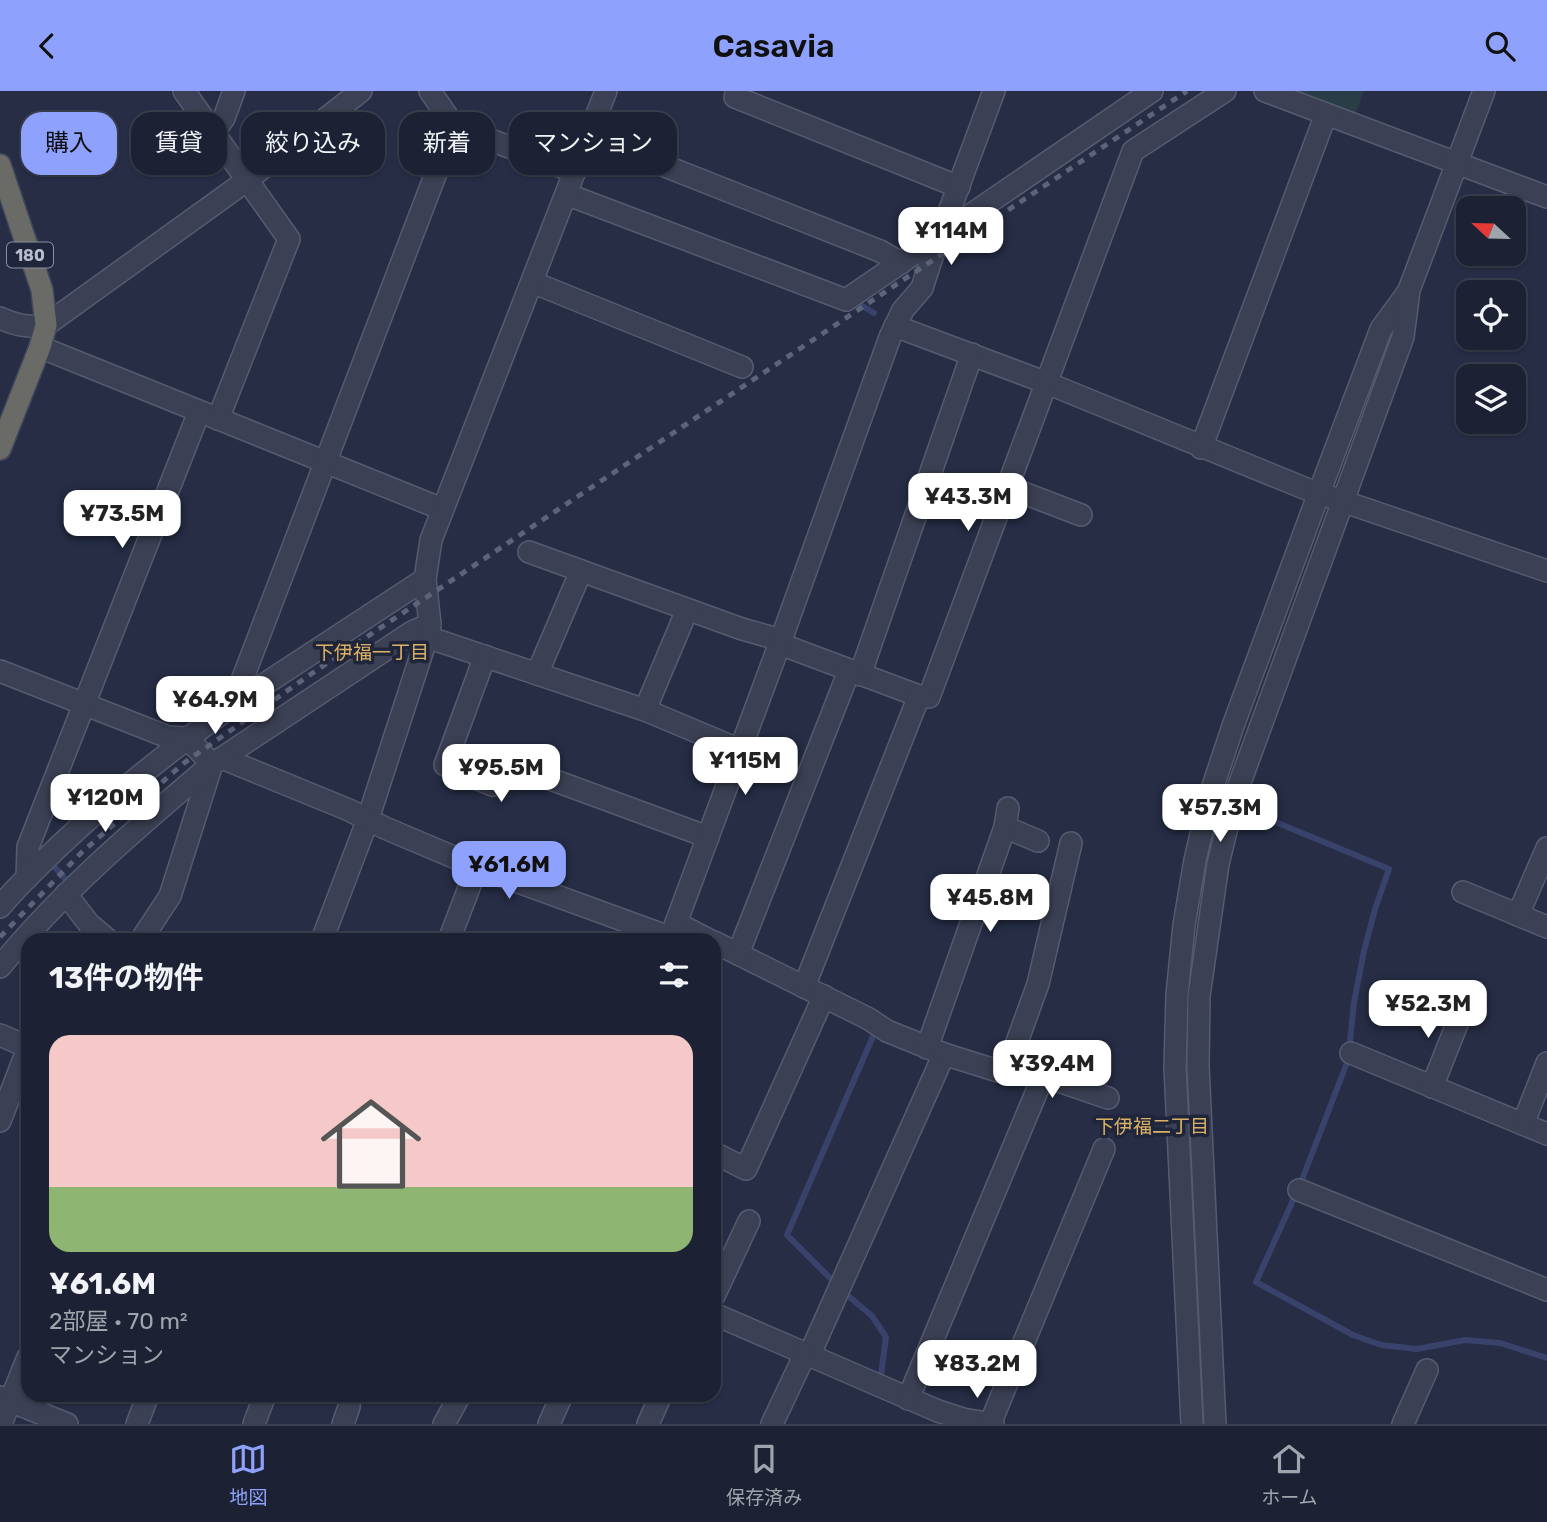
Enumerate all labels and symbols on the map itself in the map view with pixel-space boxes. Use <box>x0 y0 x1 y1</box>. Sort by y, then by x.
north arrow <box>1456 196 1526 266</box>
pin: ¥114M <box>902 207 1000 267</box>
road number: 180 <box>7 243 53 267</box>
pin: ¥43.3M <box>911 473 1025 533</box>
pin: ¥73.5M <box>65 491 179 550</box>
district label: 下伊福一丁目 <box>315 641 429 664</box>
pin: ¥64.9M <box>158 677 272 736</box>
pin: ¥115M <box>696 737 794 797</box>
pin: ¥95.5M <box>444 745 558 804</box>
pin: ¥120M <box>56 775 154 834</box>
pin: ¥57.3M <box>1163 785 1277 844</box>
pin: ¥61.6M <box>452 841 566 901</box>
pin: ¥45.8M <box>933 875 1047 934</box>
pin: ¥52.3M <box>1371 981 1485 1040</box>
pin: ¥39.4M <box>995 1041 1109 1100</box>
district label: 下伊福二丁目 <box>1095 1115 1209 1138</box>
pin: ¥83.2M <box>920 1341 1034 1400</box>

